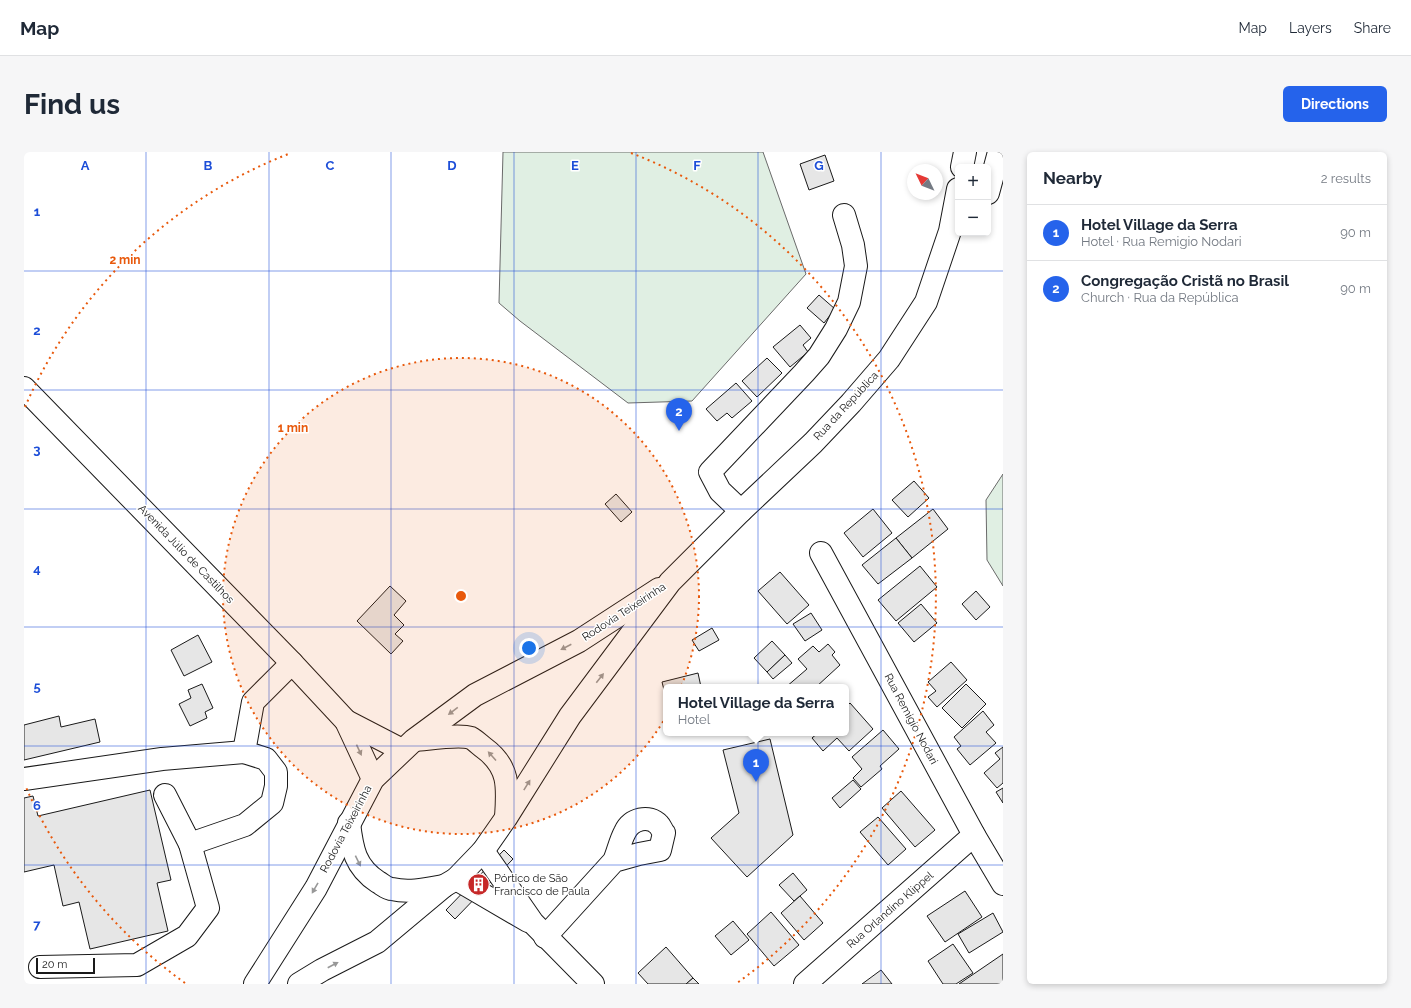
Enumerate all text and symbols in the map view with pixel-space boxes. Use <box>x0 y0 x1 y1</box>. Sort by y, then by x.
text: Map <box>20 17 59 39</box>
text: Map <box>1239 20 1267 36</box>
text: Layers <box>1289 20 1332 36</box>
text: Share <box>1354 20 1391 36</box>
button: Directions <box>1283 86 1387 122</box>
text: Find us <box>24 88 120 121</box>
text: A <box>81 158 90 173</box>
text: B <box>204 158 213 173</box>
text: C <box>326 158 335 173</box>
text: D <box>447 158 457 173</box>
text: E <box>571 158 579 173</box>
text: F <box>693 158 701 173</box>
text: G <box>814 158 824 173</box>
north arrow <box>907 164 943 200</box>
map controls <box>955 164 991 236</box>
button: + <box>955 164 991 200</box>
text: Nearby <box>1043 168 1102 188</box>
text: 2 results <box>1321 171 1371 186</box>
button: − <box>955 200 991 236</box>
text: 1 <box>34 204 41 219</box>
text: Hotel Village da Serra <box>1081 216 1238 234</box>
text: 1 <box>1053 225 1059 240</box>
text: 90 m <box>1340 225 1371 240</box>
text: Hotel · Rua Remigio Nodari <box>1081 234 1242 249</box>
text: 2 min <box>109 253 141 267</box>
text: Congregação Cristã no Brasil <box>1081 272 1289 290</box>
text: 2 <box>1052 281 1060 296</box>
text: 90 m <box>1340 281 1371 296</box>
text: Church · Rua da República <box>1081 290 1239 305</box>
text: 2 <box>33 323 41 338</box>
street label: Rua da República <box>811 369 881 443</box>
pin: 2 <box>666 398 692 431</box>
text: 1 min <box>278 421 308 435</box>
text: 3 <box>33 442 41 457</box>
street label: Avenida Júlio de Castilhos <box>135 502 237 606</box>
text: 4 <box>33 561 41 576</box>
street label: Rodovia Teixeirinha <box>580 580 668 644</box>
centre of rings <box>454 589 468 603</box>
your location <box>519 638 539 658</box>
one-way arrow <box>560 644 572 650</box>
street label: Rua Remigio Nodari <box>882 671 940 767</box>
one-way arrow <box>596 672 604 683</box>
text: 5 <box>33 679 41 694</box>
popup <box>663 684 849 736</box>
text: Hotel Village da Serra <box>678 694 834 712</box>
one-way arrow <box>448 707 458 715</box>
text: Hotel <box>678 712 710 727</box>
one-way arrow <box>356 744 362 756</box>
pin: 1 <box>743 749 769 782</box>
one-way arrow <box>488 751 497 761</box>
one-way arrow <box>524 779 531 791</box>
street label: Rodovia Teixeirinha <box>317 783 375 875</box>
text: 6 <box>33 798 41 813</box>
one-way arrow <box>355 855 361 866</box>
street label: Rua Orlandino Klippel <box>844 869 936 951</box>
building icon: Pórtico de São Francisco de Paula <box>466 871 492 897</box>
place label: Pórtico de São Francisco de Paula <box>494 872 590 898</box>
one-way arrow <box>312 882 319 893</box>
text: 7 <box>33 917 41 932</box>
scale bar <box>36 956 95 975</box>
text: 20 m <box>42 958 67 971</box>
one-way arrow <box>327 961 339 968</box>

